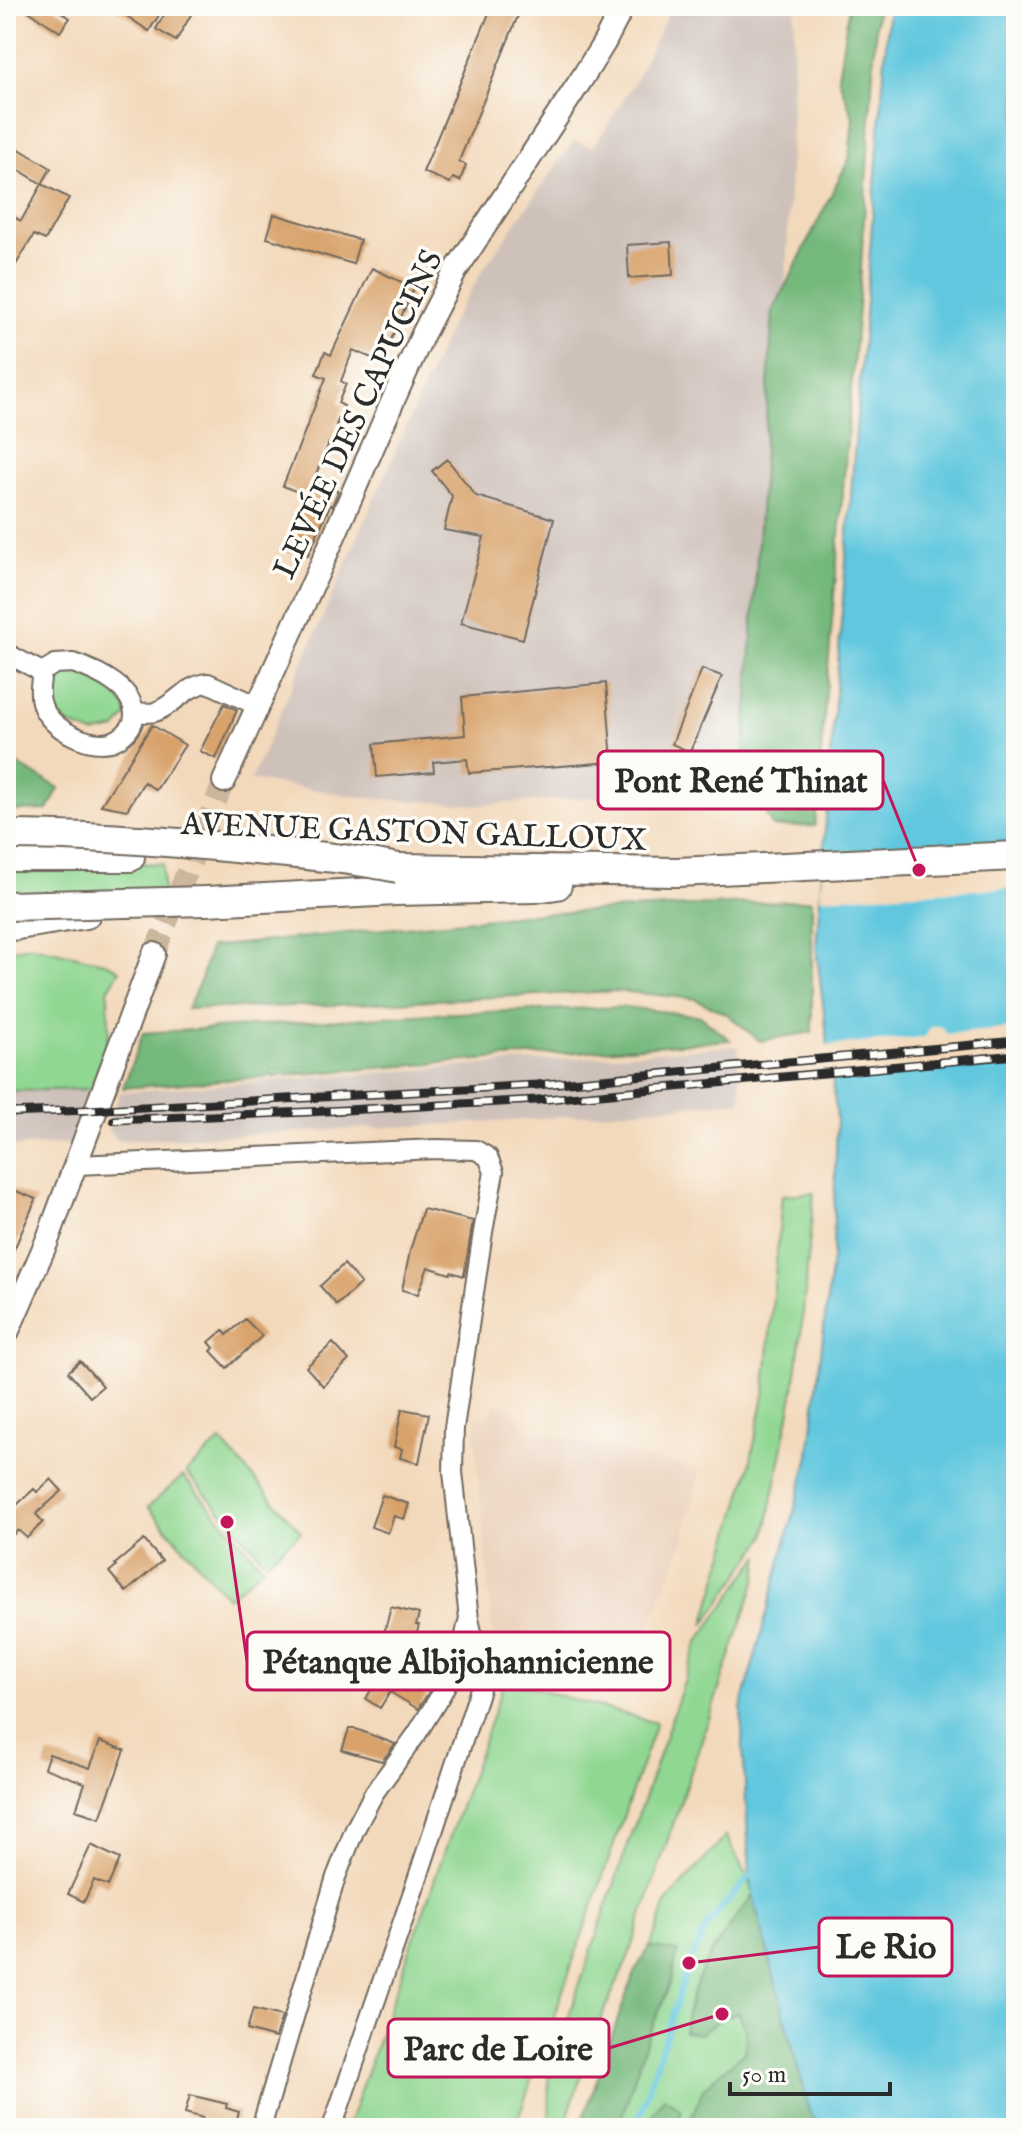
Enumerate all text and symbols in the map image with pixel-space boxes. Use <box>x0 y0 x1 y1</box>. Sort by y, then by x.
street label: LEVÉE DES CAPUCINS <box>264 244 453 586</box>
callout: Pont René Thinat <box>598 751 883 809</box>
text: Pont René Thinat <box>614 761 868 804</box>
street label: AVENUE GASTON GALLOUX <box>179 805 648 862</box>
callout: Pétanque Albijohannicienne <box>247 1632 670 1690</box>
text: Pétanque Albijohannicienne <box>262 1642 654 1685</box>
callout: Le Rio <box>819 1918 952 1976</box>
text: Le Rio <box>836 1927 936 1970</box>
callout: Parc de Loire <box>388 2019 609 2077</box>
text: Parc de Loire <box>403 2029 593 2072</box>
scale bar <box>730 2046 890 2096</box>
text: 50 m <box>742 2060 786 2091</box>

